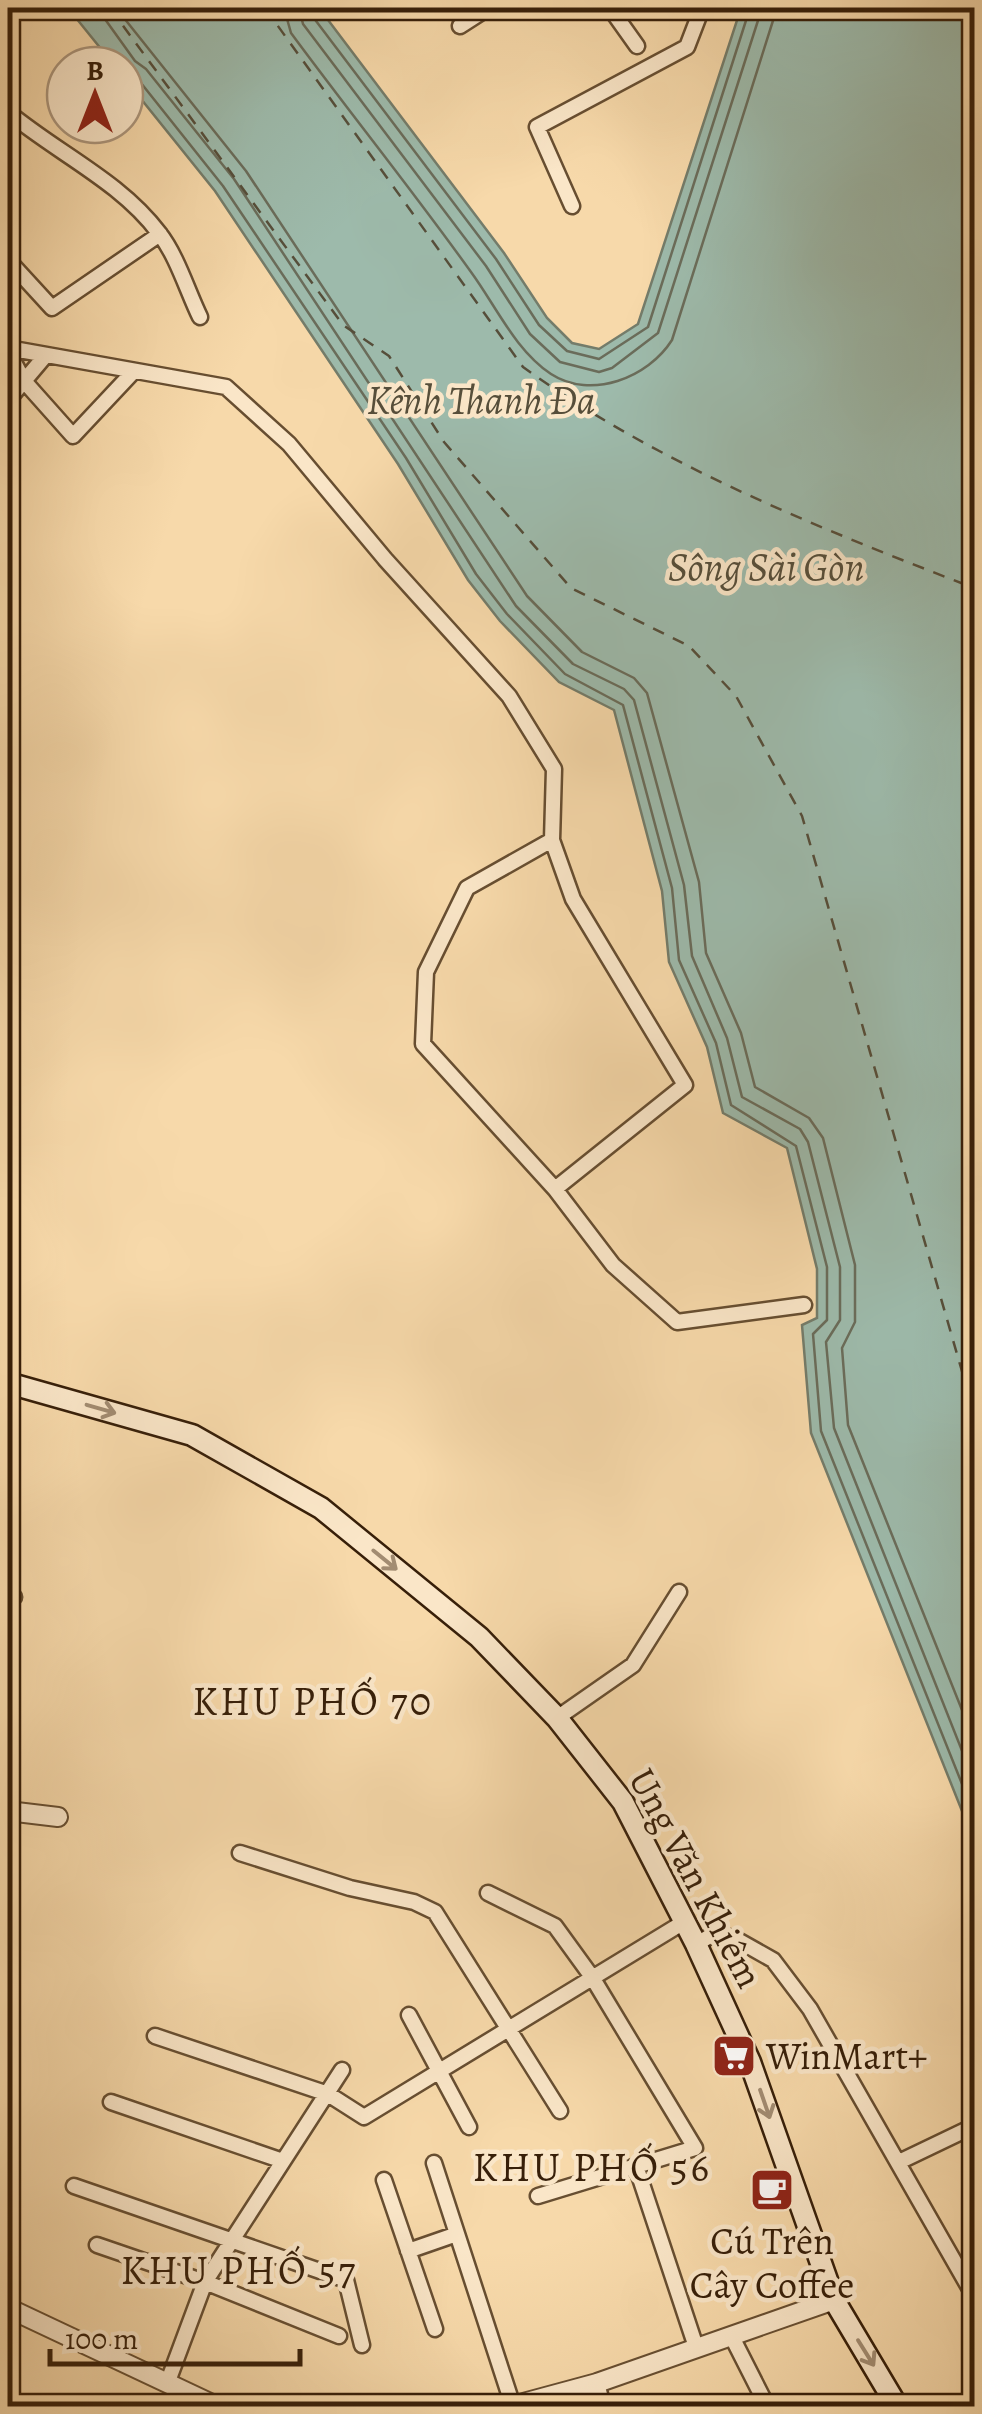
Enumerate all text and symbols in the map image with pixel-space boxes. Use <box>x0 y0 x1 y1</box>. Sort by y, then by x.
north arrow <box>45 45 145 145</box>
text: B <box>86 52 104 90</box>
water label: Kênh Thanh Đa <box>367 373 595 428</box>
water label: Sông Sài Gòn <box>668 540 864 595</box>
one-way arrow <box>85 1401 116 1420</box>
one-way arrow <box>371 1549 397 1571</box>
district label: KHU PHỐ 70 <box>192 1674 434 1729</box>
street label: Ung Văn Khiêm <box>616 1759 776 1997</box>
place label: WinMart+ <box>765 2030 927 2082</box>
supermarket icon: WinMart+ <box>711 2033 757 2079</box>
one-way arrow <box>757 2088 775 2120</box>
district label: KHU PHỐ 56 <box>473 2140 711 2195</box>
cafe icon: Cú Trên Cây Coffee <box>749 2167 795 2213</box>
place label: Cú Trên Cây Coffee <box>690 2215 854 2311</box>
district label: KHU PHỐ 57 <box>120 2243 358 2298</box>
scale bar <box>50 2304 300 2366</box>
text: 100 m <box>65 2319 138 2359</box>
one-way arrow <box>856 2338 876 2367</box>

